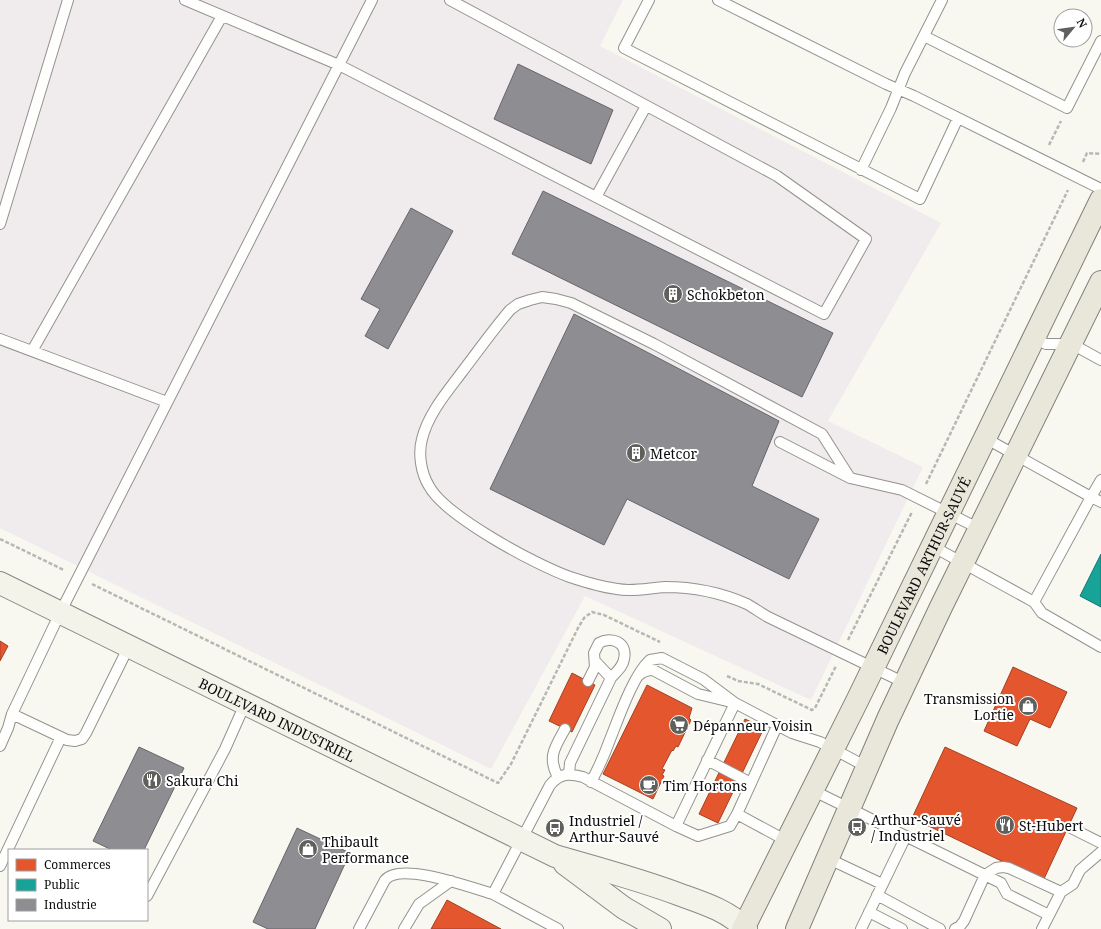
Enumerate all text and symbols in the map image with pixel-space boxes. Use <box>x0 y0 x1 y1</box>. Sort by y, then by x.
north arrow <box>1053 8 1093 48</box>
text: N <box>1074 15 1091 31</box>
building icon: Schokbeton <box>662 283 684 305</box>
place label: Schokbeton <box>687 285 765 304</box>
building icon: Metcor <box>625 442 647 464</box>
place label: Metcor <box>650 444 698 463</box>
street label: BOULEVARD ARTHUR-SAUVÉ <box>872 473 975 657</box>
street label: BOULEVARD INDUSTRIEL <box>196 673 359 766</box>
place label: Transmission Lortie <box>924 689 1014 724</box>
shop icon: Transmission Lortie <box>1017 695 1039 717</box>
supermarket icon: Dépanneur Voisin <box>668 714 690 736</box>
place label: Dépanneur Voisin <box>693 716 813 735</box>
restaurant icon: Sakura Chi <box>141 769 163 791</box>
place label: Sakura Chi <box>166 771 239 790</box>
cafe icon: Tim Hortons <box>638 774 660 796</box>
place label: Tim Hortons <box>663 776 747 795</box>
place label: Arthur-Sauvé / Industriel <box>871 810 961 845</box>
place label: Industriel / Arthur-Sauvé <box>569 811 659 846</box>
restaurant icon: St-Hubert <box>994 814 1016 836</box>
bus stop icon: Arthur-Sauvé / Industriel <box>846 816 868 838</box>
place label: St-Hubert <box>1019 816 1084 835</box>
bus stop icon: Industriel / Arthur-Sauvé <box>544 817 566 839</box>
place label: Thibault Performance <box>322 832 409 867</box>
shop icon: Thibault Performance <box>297 838 319 860</box>
legend <box>8 849 148 921</box>
text: Commerces <box>44 856 111 873</box>
text: Public <box>44 876 80 893</box>
text: Industrie <box>44 896 97 913</box>

